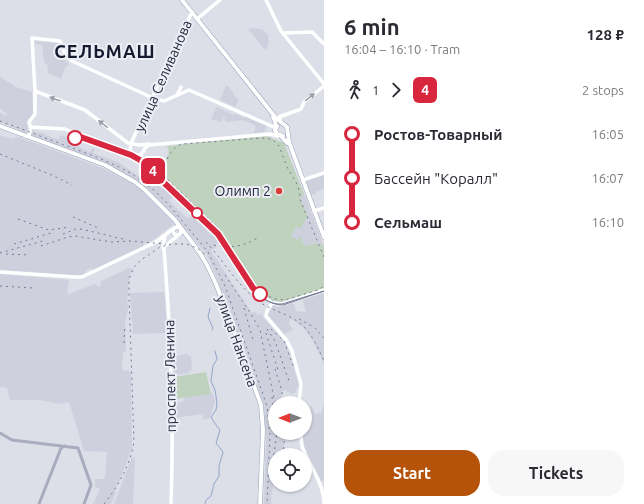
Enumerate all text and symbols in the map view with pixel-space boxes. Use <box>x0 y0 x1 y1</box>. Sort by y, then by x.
text: 6 min <box>344 14 400 39</box>
street label: улица Селиванова <box>131 18 195 134</box>
text: 128 ₽ <box>587 26 624 43</box>
district label: СЕЛЬМАШ <box>54 41 156 61</box>
text: 16:04 – 16:10 · Tram <box>344 42 460 56</box>
icon: walk <box>344 79 366 101</box>
icon: forward <box>385 79 407 101</box>
text: 4 <box>421 82 429 98</box>
text: 1 <box>372 83 379 97</box>
text: 2 stops <box>582 83 624 97</box>
one-way arrow <box>305 93 315 101</box>
one-way arrow <box>48 95 60 101</box>
one-way arrow <box>98 120 109 129</box>
text: Ростов-Товарный <box>374 126 502 143</box>
text: 16:05 <box>591 127 624 141</box>
unlabelled marker <box>67 130 83 146</box>
line badge: 4 <box>140 158 166 184</box>
text: 4 <box>149 163 157 179</box>
text: Бассейн "Коралл" <box>374 170 498 187</box>
text: 16:07 <box>591 171 624 185</box>
place label: Олимп 2 <box>215 183 271 199</box>
marker: Олимп 2 <box>274 186 284 196</box>
unlabelled marker <box>191 207 203 219</box>
text: Сельмаш <box>374 214 442 231</box>
text: 16:10 <box>591 215 624 229</box>
unlabelled marker <box>252 286 268 302</box>
street label: улица Нансена <box>213 293 261 389</box>
street label: проспект Ленина <box>161 320 179 432</box>
north arrow <box>268 396 312 440</box>
map controls <box>268 396 312 492</box>
button: locate <box>268 448 312 492</box>
button: Start <box>344 450 480 496</box>
button: Tickets <box>488 450 624 496</box>

